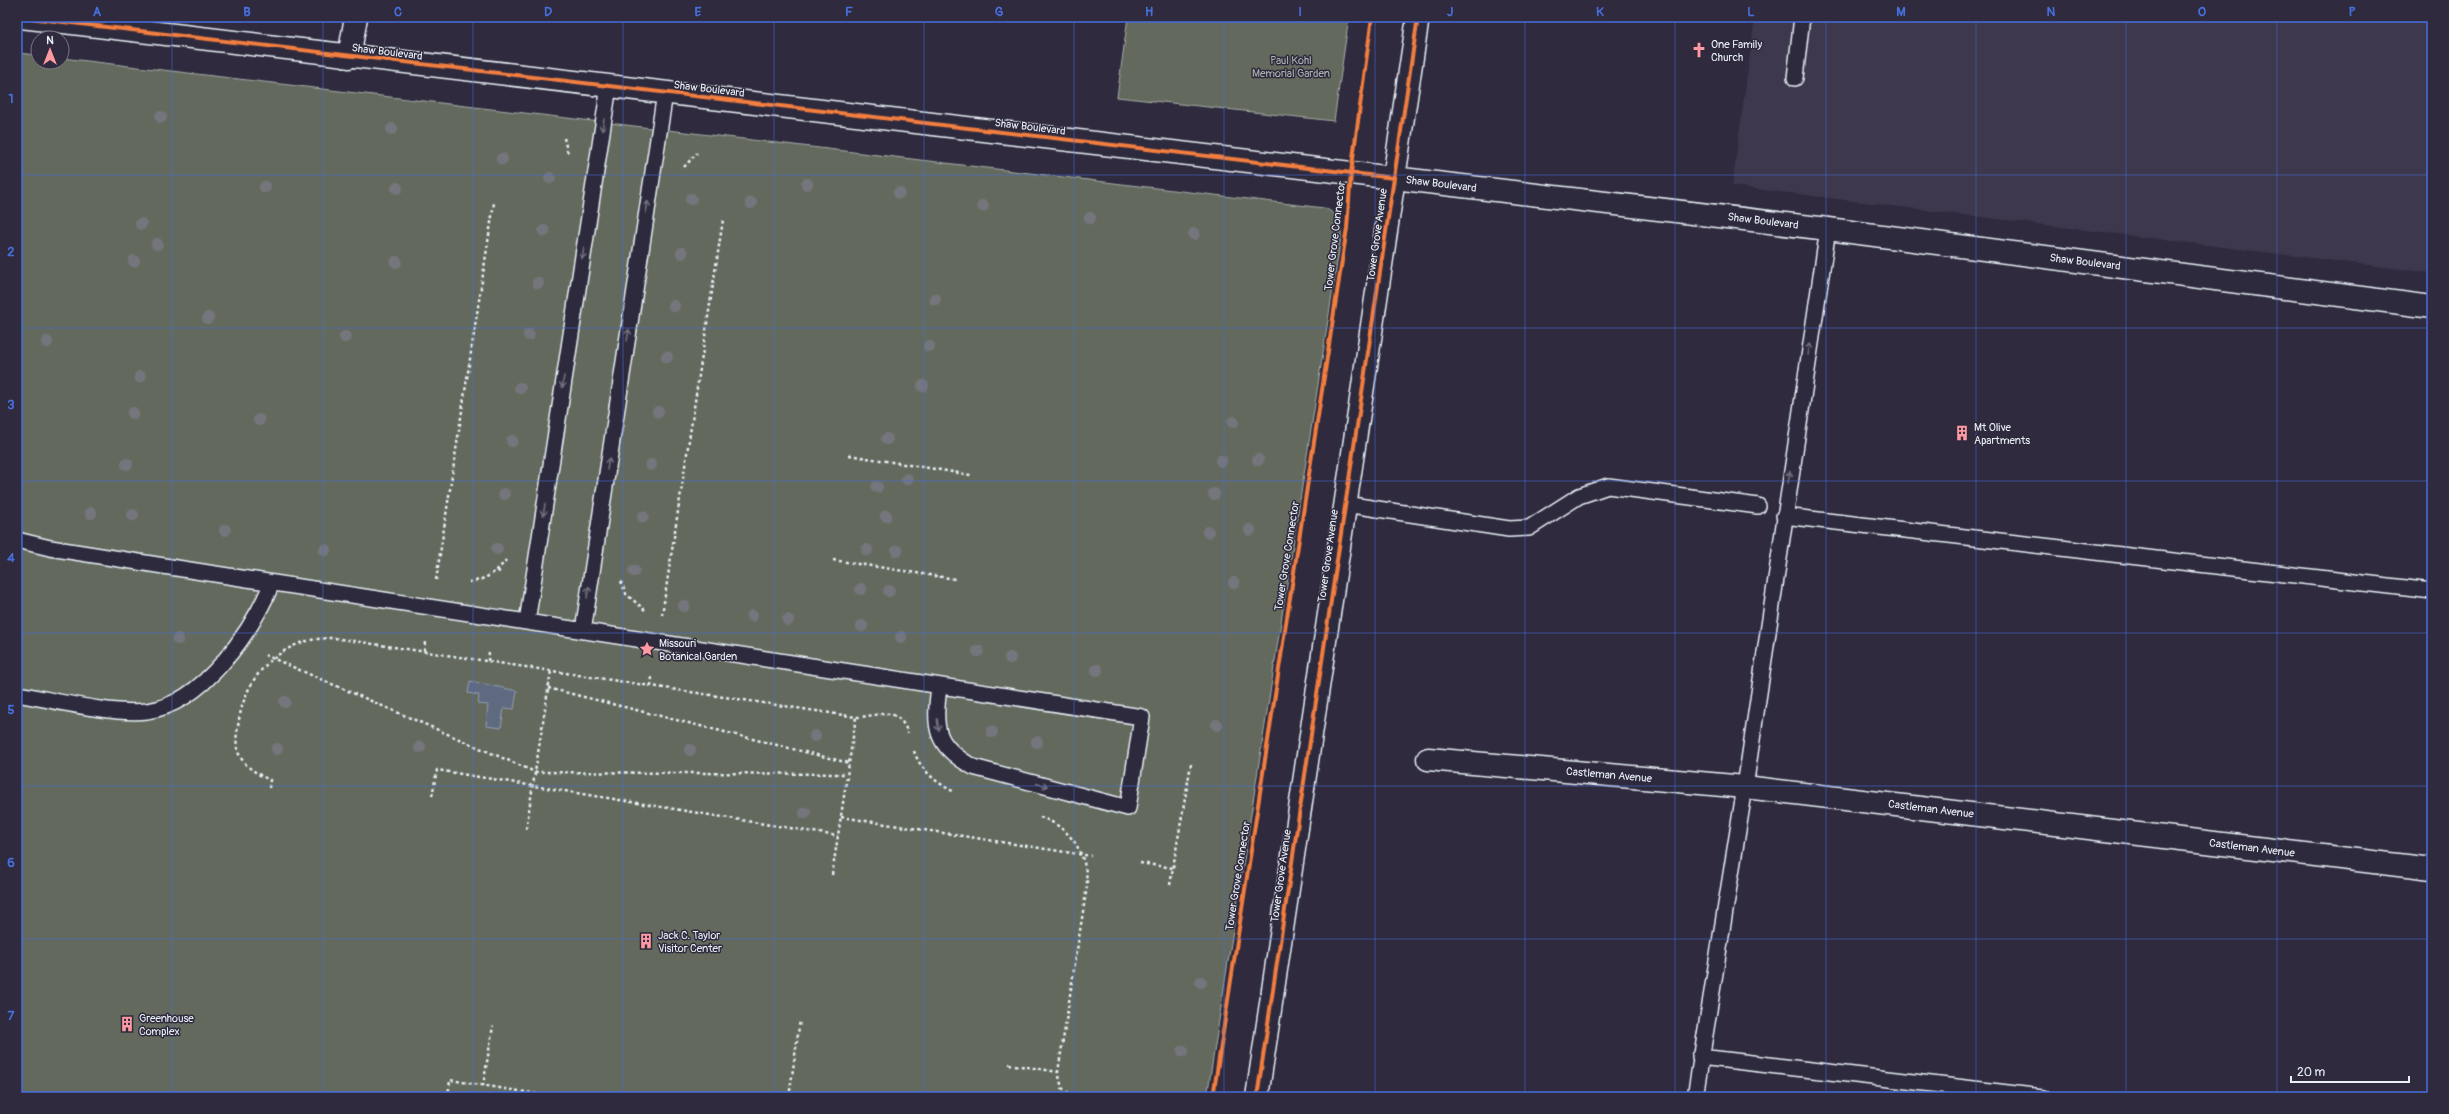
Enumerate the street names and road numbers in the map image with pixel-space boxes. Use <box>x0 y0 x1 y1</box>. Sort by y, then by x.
street label: Shaw Boulevard <box>351 41 423 63</box>
street label: Shaw Boulevard <box>673 78 745 100</box>
street label: Shaw Boulevard <box>994 116 1066 138</box>
street label: Shaw Boulevard <box>1405 173 1477 195</box>
street label: Tower Grove Connector <box>1322 180 1348 292</box>
street label: Tower Grove Avenue <box>1364 187 1390 282</box>
street label: Shaw Boulevard <box>1727 210 1799 232</box>
street label: Shaw Boulevard <box>2049 251 2121 273</box>
street label: Tower Grove Connector <box>1272 500 1302 612</box>
street label: Tower Grove Avenue <box>1315 508 1341 603</box>
street label: Castleman Avenue <box>1566 765 1653 785</box>
street label: Castleman Avenue <box>1887 797 1975 821</box>
street label: Tower Grove Connector <box>1223 820 1253 932</box>
street label: Tower Grove Avenue <box>1268 828 1294 923</box>
street label: Castleman Avenue <box>2208 836 2296 860</box>

